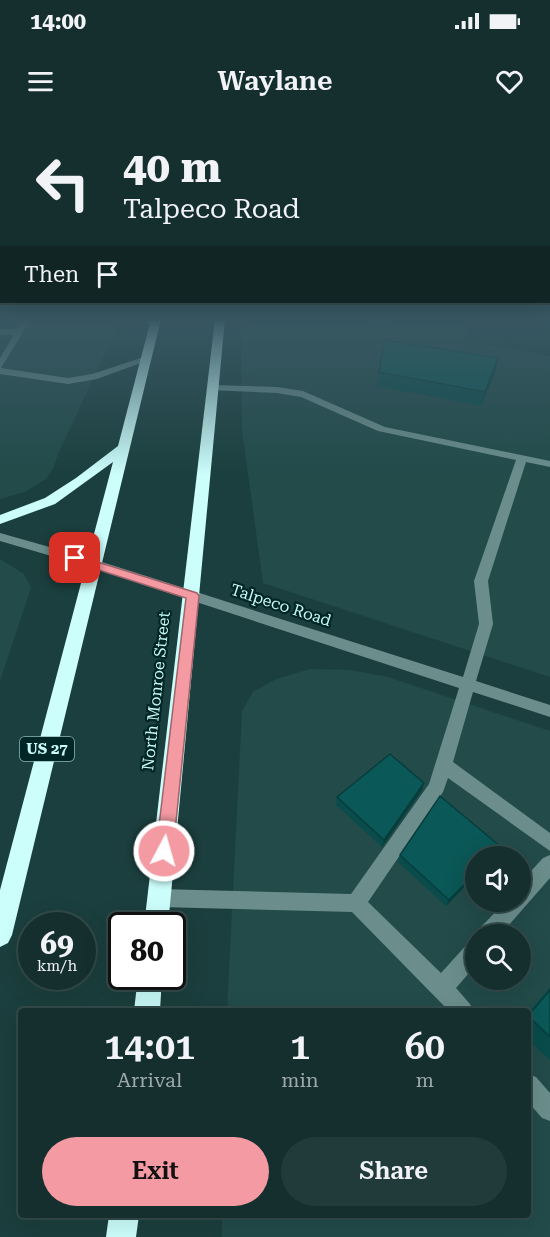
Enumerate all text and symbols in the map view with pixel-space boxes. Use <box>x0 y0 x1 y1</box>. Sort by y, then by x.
text: 14:00 <box>30 9 86 34</box>
icon: menu <box>24 65 57 98</box>
text: Waylane <box>218 65 332 97</box>
icon: heart <box>493 65 526 98</box>
text: 40 m <box>123 143 221 192</box>
icon: left <box>24 144 102 222</box>
text: Talpeco Road <box>123 193 300 225</box>
icon: arrive <box>91 258 124 291</box>
text: Then <box>24 262 79 287</box>
pin <box>49 532 100 583</box>
icon: arrive <box>58 541 91 574</box>
street label: Talpeco Road <box>228 580 334 630</box>
street label: North Monroe Street <box>138 611 174 771</box>
road number: US 27 <box>20 737 74 761</box>
position arrow <box>132 819 196 883</box>
map controls <box>465 846 531 990</box>
button: sound <box>465 846 531 912</box>
speed limit sign: 80 <box>108 912 186 990</box>
button: search <box>465 924 531 990</box>
text: 69 <box>40 926 74 961</box>
text: km/h <box>37 957 77 975</box>
text: 14:01 <box>104 1026 195 1068</box>
text: 1 <box>290 1026 310 1068</box>
text: 60 <box>405 1026 445 1068</box>
text: Arrival <box>117 1068 182 1092</box>
text: min <box>281 1068 319 1092</box>
text: m <box>416 1068 434 1092</box>
button: Exit <box>42 1137 269 1206</box>
button: Share <box>281 1137 507 1206</box>

